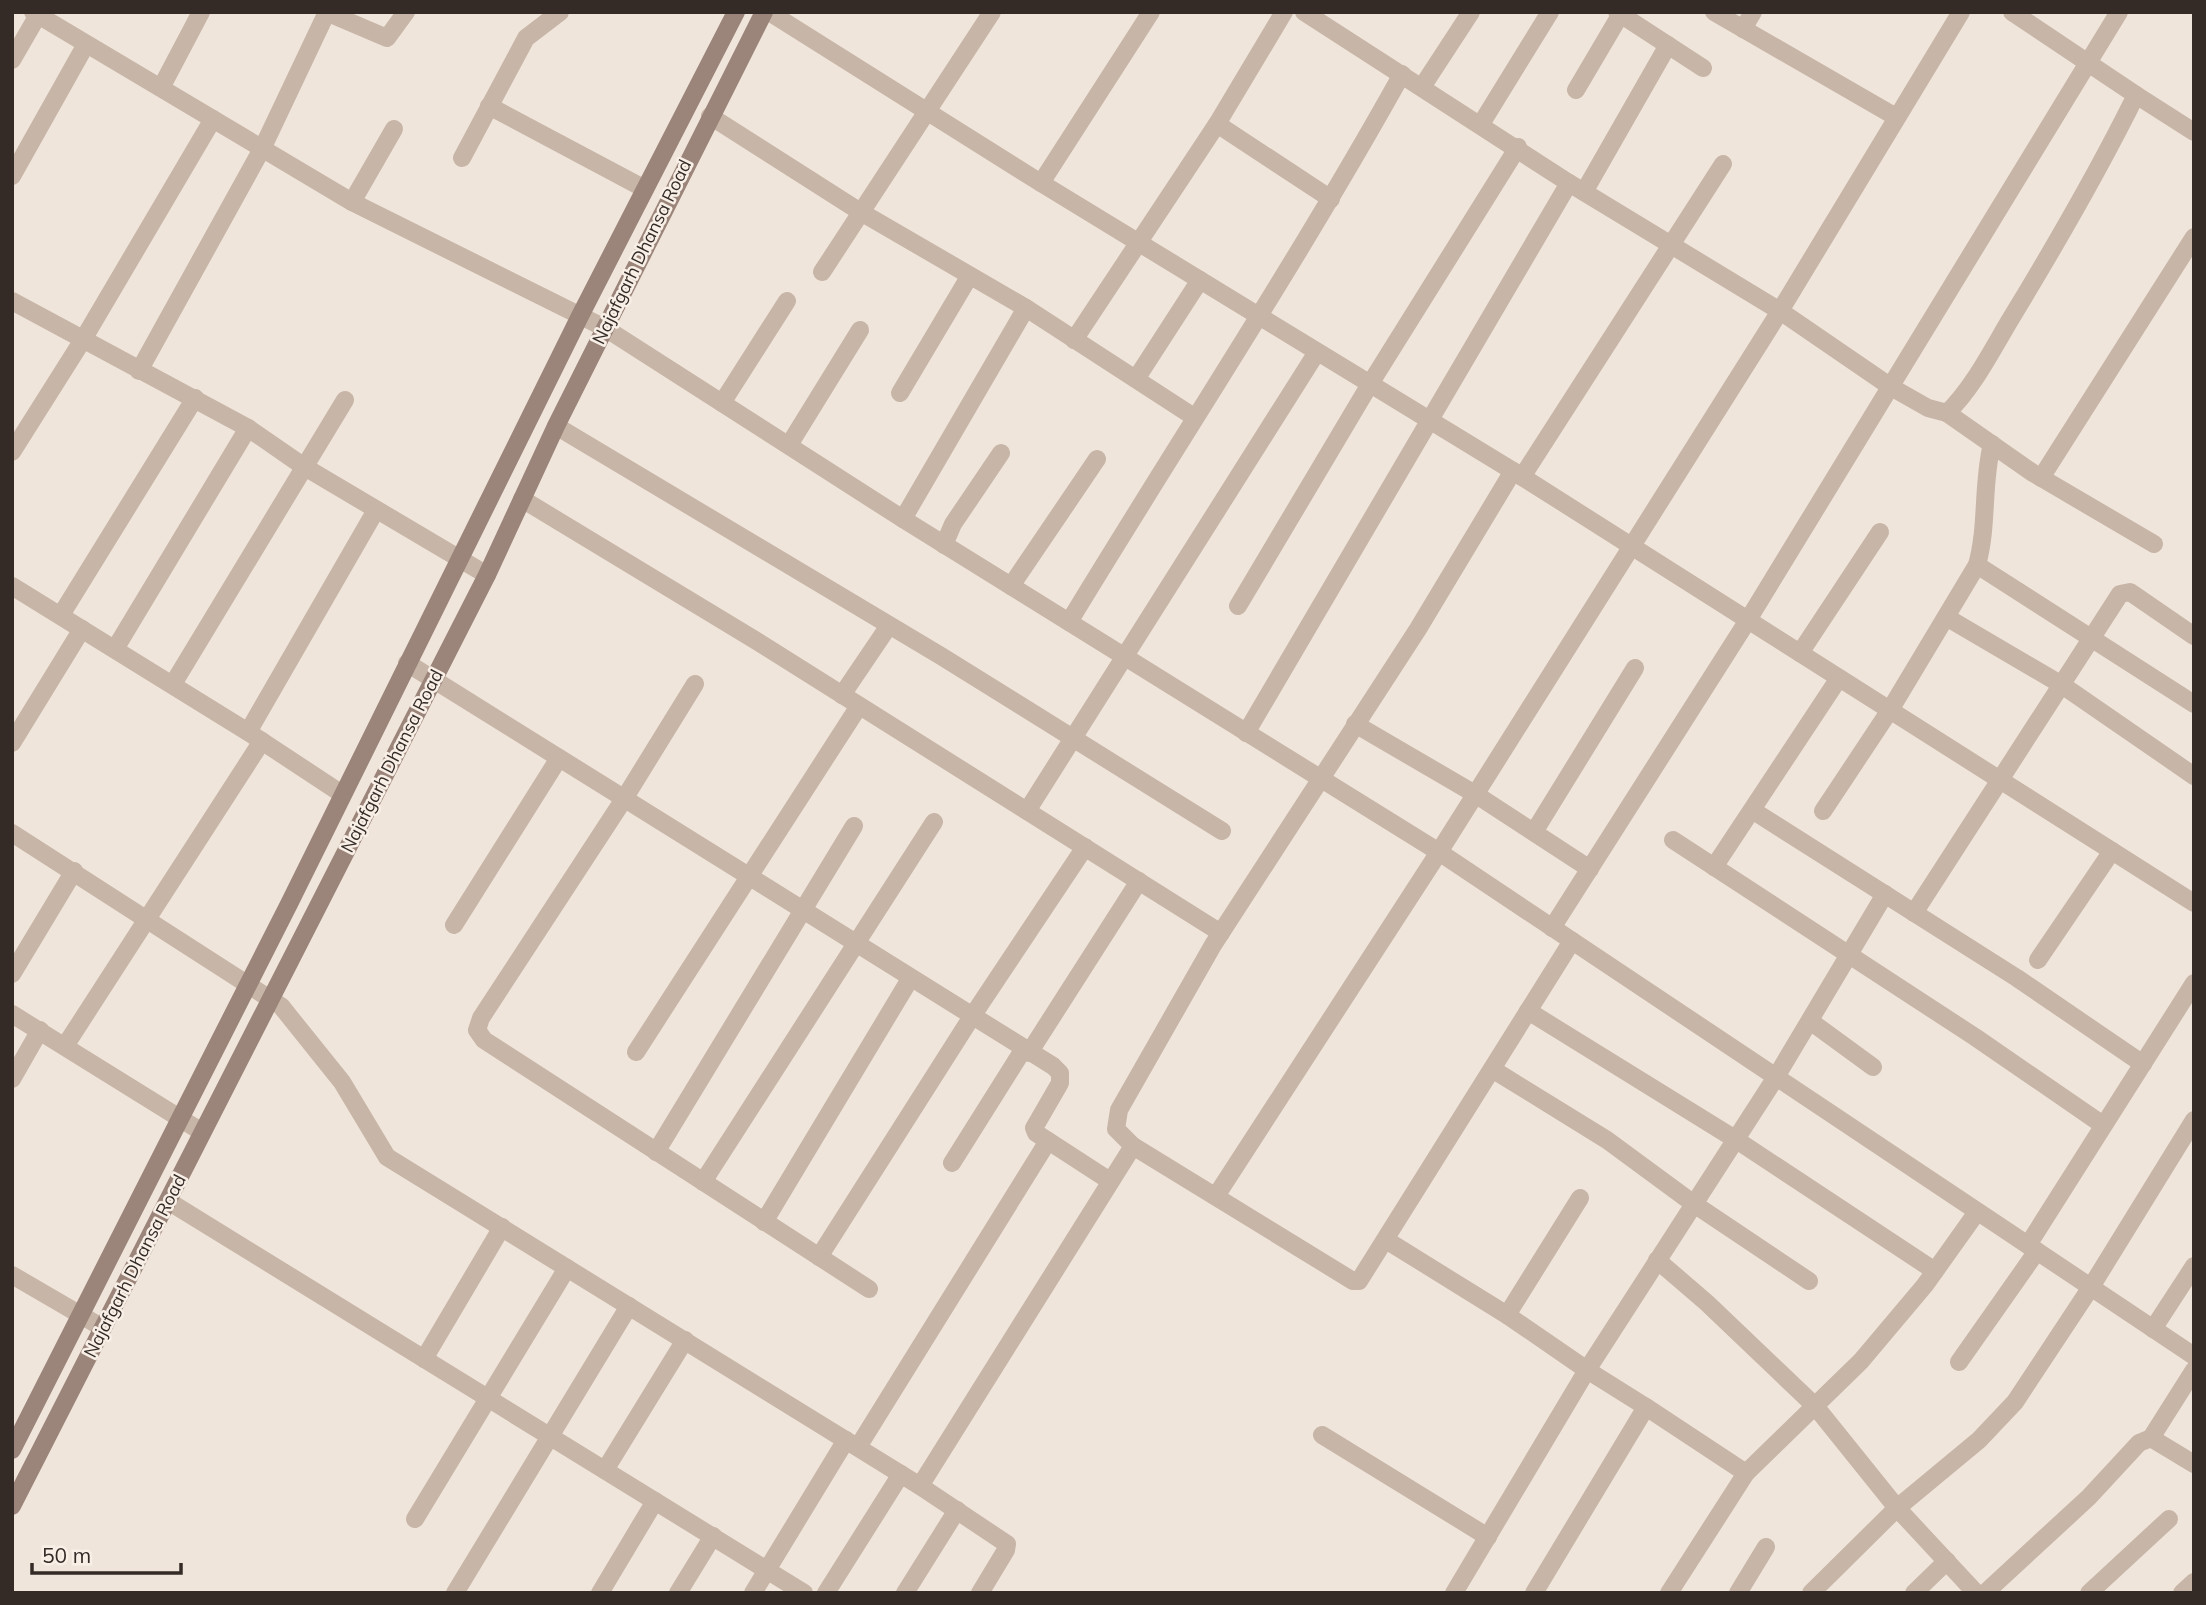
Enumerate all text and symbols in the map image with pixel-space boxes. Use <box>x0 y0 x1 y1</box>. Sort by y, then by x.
street label: Najafgarh Dhansa Road <box>587 156 696 348</box>
street label: Najafgarh Dhansa Road <box>335 665 448 856</box>
street label: Najafgarh Dhansa Road <box>78 1170 191 1361</box>
scale bar <box>32 1532 180 1576</box>
text: 50 m <box>42 1542 91 1568</box>

